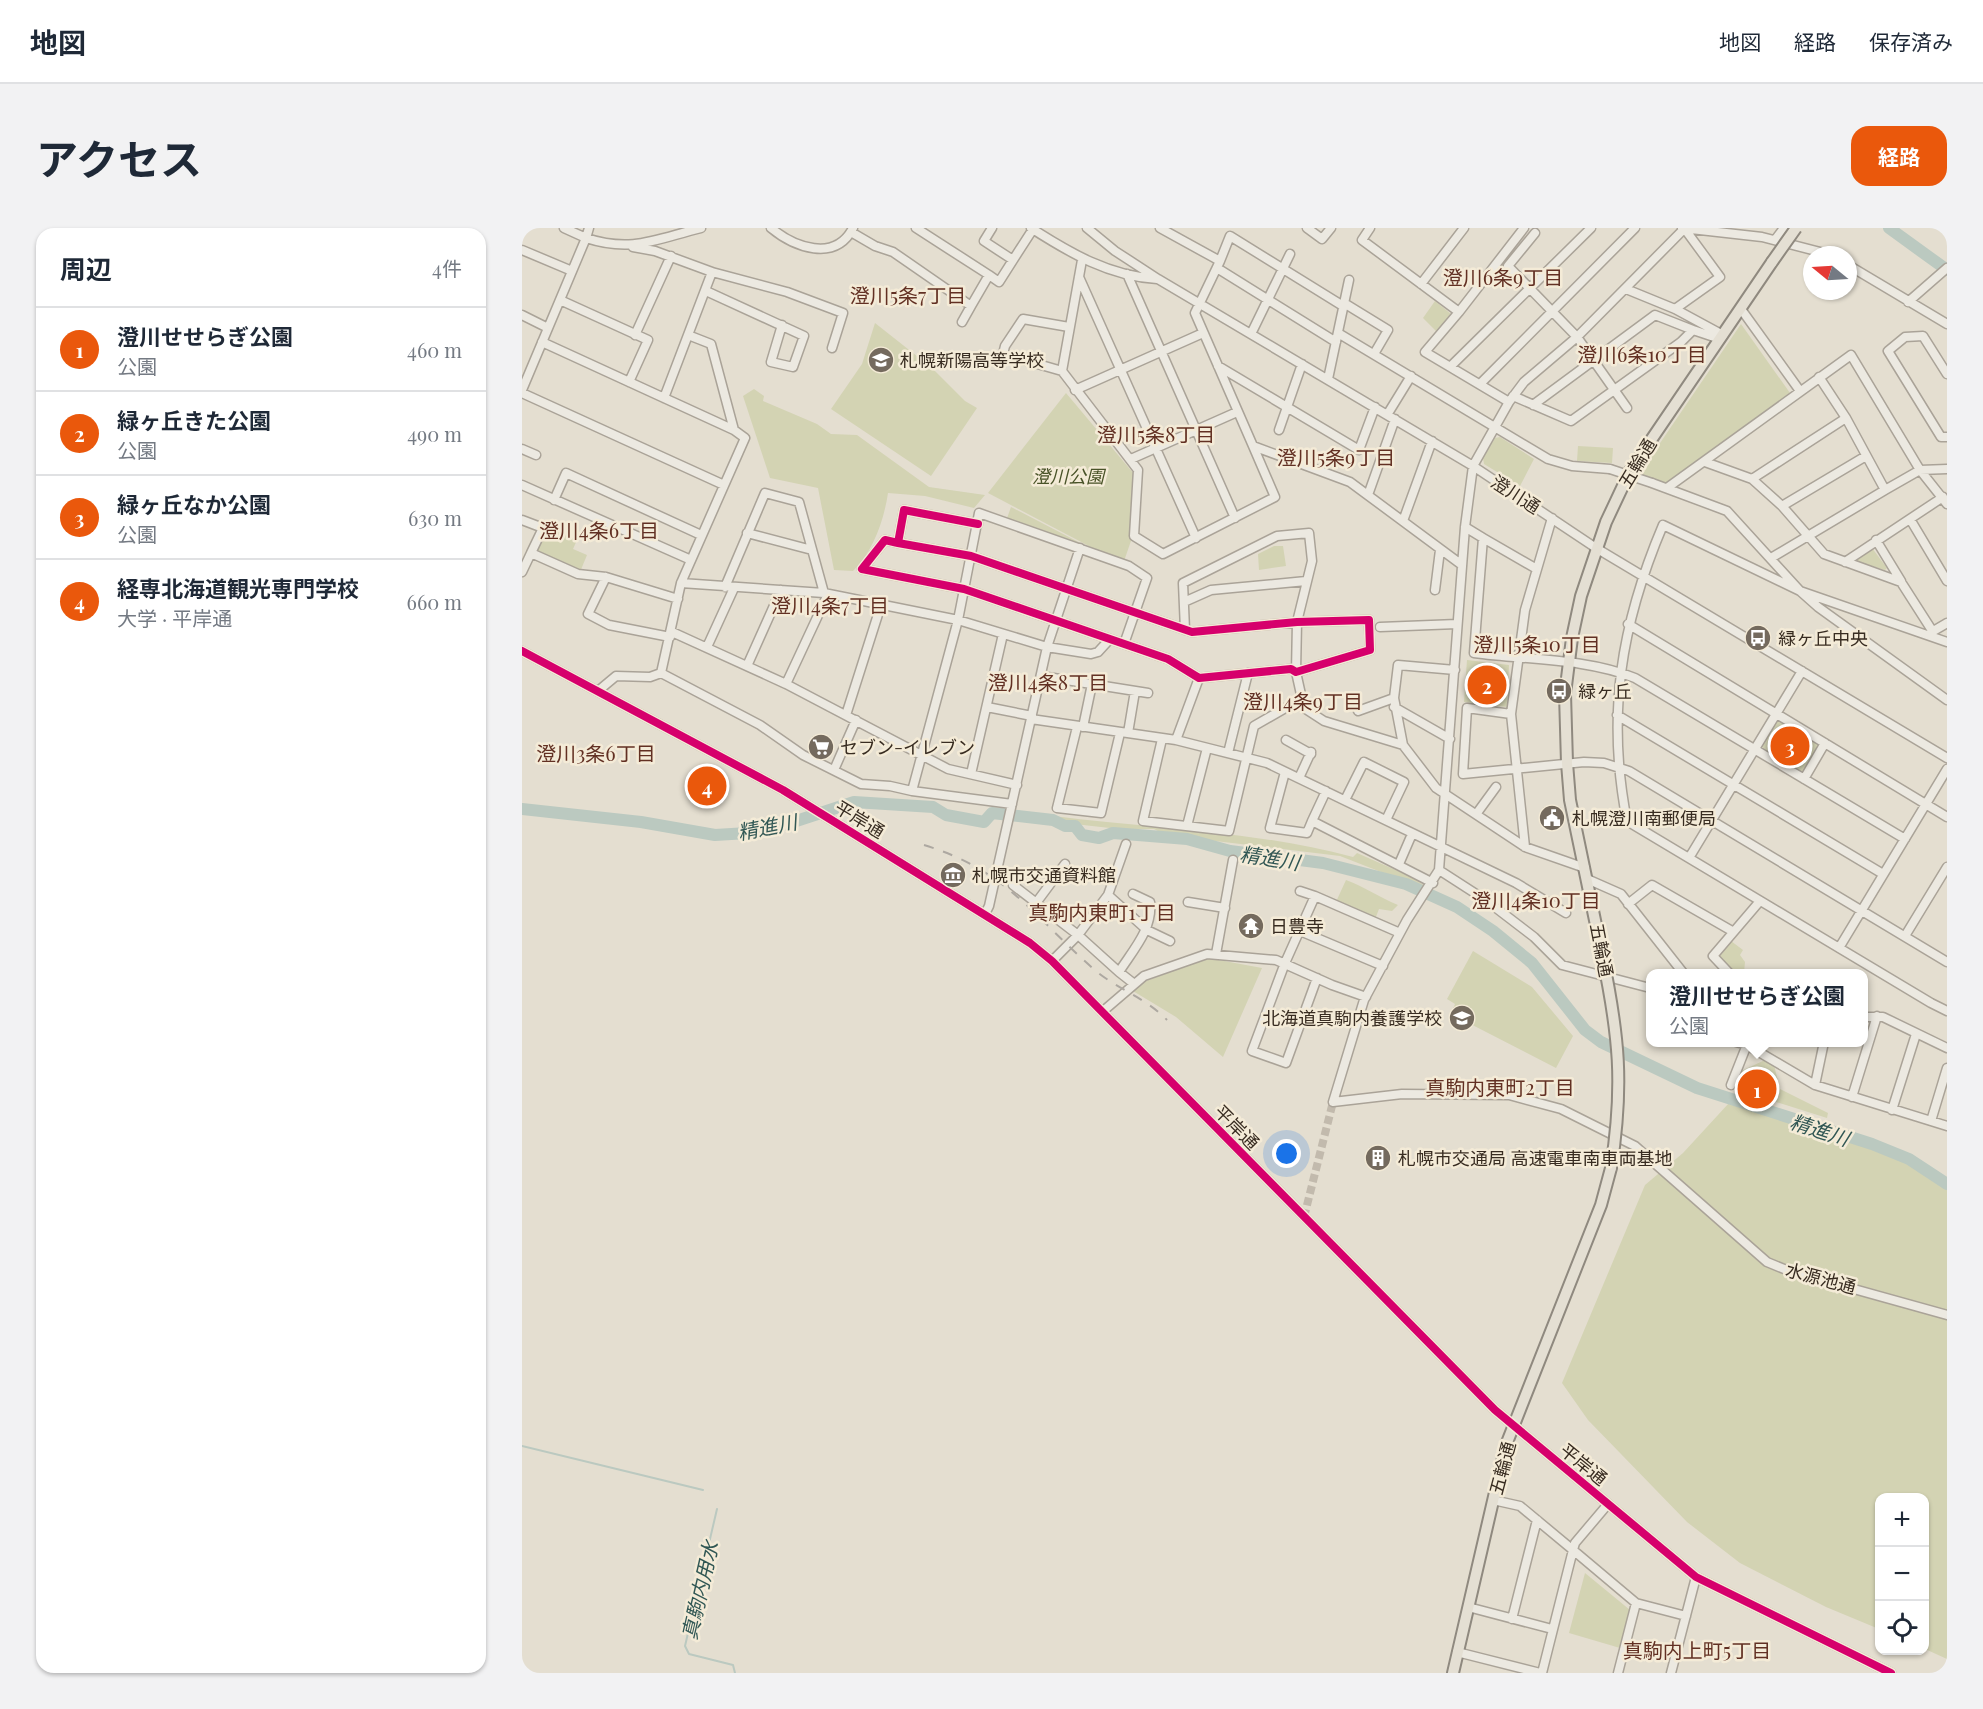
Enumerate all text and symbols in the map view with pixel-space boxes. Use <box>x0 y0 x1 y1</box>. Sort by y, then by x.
text: 地図 <box>30 23 86 60</box>
text: 地図 <box>1719 27 1761 55</box>
text: 経路 <box>1794 27 1836 55</box>
text: 保存済み <box>1869 27 1953 55</box>
button: 経路 <box>1851 126 1947 186</box>
text: アクセス <box>36 130 202 186</box>
north arrow <box>1803 246 1857 300</box>
text: 周辺 <box>60 251 112 286</box>
text: 4件 <box>432 254 462 281</box>
district label: 澄川6条9丁目 <box>1443 263 1563 290</box>
district label: 澄川5条7丁目 <box>850 281 966 308</box>
text: 澄川せせらぎ公園 <box>117 321 293 351</box>
text: 1 <box>76 336 83 363</box>
text: 460 m <box>407 336 462 363</box>
district label: 澄川6条10丁目 <box>1577 340 1707 367</box>
school or university icon: 札幌新陽高等学校 <box>866 345 896 375</box>
place label: 札幌新陽高等学校 <box>900 348 1044 372</box>
text: 公園 <box>117 352 157 379</box>
text: 緑ヶ丘きた公園 <box>117 405 271 435</box>
text: 2 <box>74 420 85 447</box>
text: 490 m <box>407 420 462 447</box>
district label: 澄川5条8丁目 <box>1097 420 1215 447</box>
street label: 五輪通 <box>1613 434 1661 492</box>
text: 公園 <box>117 436 157 463</box>
district label: 澄川5条9丁目 <box>1277 443 1395 470</box>
park label: 澄川公園 <box>1032 464 1107 488</box>
street label: 澄川通 <box>1487 469 1545 519</box>
text: 緑ヶ丘なか公園 <box>117 489 271 519</box>
text: 3 <box>75 504 84 531</box>
text: 630 m <box>408 504 462 531</box>
district label: 澄川4条6丁目 <box>539 516 659 543</box>
text: 公園 <box>117 520 157 547</box>
text: 経専北海道観光専門学校 <box>117 573 359 603</box>
text: 4 <box>74 588 85 615</box>
text: 660 m <box>407 588 462 615</box>
district label: 澄川4条7丁目 <box>771 591 889 618</box>
text: 大学 · 平岸通 <box>117 604 232 631</box>
bus stop icon: 緑ヶ丘中央 <box>1743 623 1773 653</box>
place label: 緑ヶ丘中央 <box>1778 626 1868 650</box>
district label: 澄川5条10丁目 <box>1473 630 1601 657</box>
pin: 2 <box>1468 662 1506 708</box>
district label: 澄川4条8丁目 <box>988 668 1108 695</box>
bus stop icon: 緑ヶ丘 <box>1544 676 1574 706</box>
place label: 緑ヶ丘 <box>1578 679 1632 703</box>
district label: 澄川4条9丁目 <box>1243 687 1363 714</box>
pin: 3 <box>1770 724 1810 768</box>
supermarket icon: セブン-イレブン <box>806 732 836 762</box>
place label: セブン-イレブン <box>840 735 975 759</box>
district label: 澄川3条6丁目 <box>536 739 656 766</box>
pin: 4 <box>688 764 726 808</box>
street label: 平岸通 <box>831 795 889 843</box>
public building icon: 札幌澄川南郵便局 <box>1537 803 1567 833</box>
place label: 札幌澄川南郵便局 <box>1572 806 1716 830</box>
water label: 精進川 <box>735 807 801 845</box>
water label: 精進川 <box>1238 839 1304 875</box>
museum icon: 札幌市交通資料館 <box>938 860 968 890</box>
place label: 札幌市交通資料館 <box>972 863 1116 887</box>
district label: 澄川4条10丁目 <box>1471 886 1601 913</box>
district label: 真駒内東町1丁目 <box>1028 898 1176 925</box>
temple icon: 日豊寺 <box>1236 911 1266 941</box>
place label: 日豊寺 <box>1270 914 1324 938</box>
street label: 五輪通 <box>1585 921 1619 979</box>
popup <box>1646 969 1868 1047</box>
text: 澄川せせらぎ公園 <box>1669 980 1845 1010</box>
school or university icon: 北海道真駒内養護学校 <box>1447 1003 1477 1033</box>
place label: 北海道真駒内養護学校 <box>1262 1006 1442 1030</box>
text: 公園 <box>1669 1011 1709 1038</box>
pin: 1 <box>1738 1066 1776 1112</box>
district label: 真駒内東町2丁目 <box>1425 1073 1575 1100</box>
street label: 平岸通 <box>1209 1099 1265 1155</box>
water label: 精進川 <box>1787 1107 1855 1152</box>
your location <box>1272 1139 1301 1168</box>
building icon: 札幌市交通局 高速電車南車両基地 <box>1363 1143 1393 1173</box>
place label: 札幌市交通局 高速電車南車両基地 <box>1398 1146 1672 1170</box>
street label: 水源池通 <box>1783 1257 1859 1299</box>
street label: 平岸通 <box>1555 1438 1613 1490</box>
street label: 五輪通 <box>1483 1439 1521 1497</box>
map controls <box>1875 1493 1929 1655</box>
button: + <box>1875 1493 1929 1547</box>
water label: 真駒内用水 <box>675 1536 724 1642</box>
button: − <box>1875 1547 1929 1601</box>
button: locate <box>1875 1601 1929 1655</box>
district label: 真駒内上町5丁目 <box>1623 1636 1771 1663</box>

